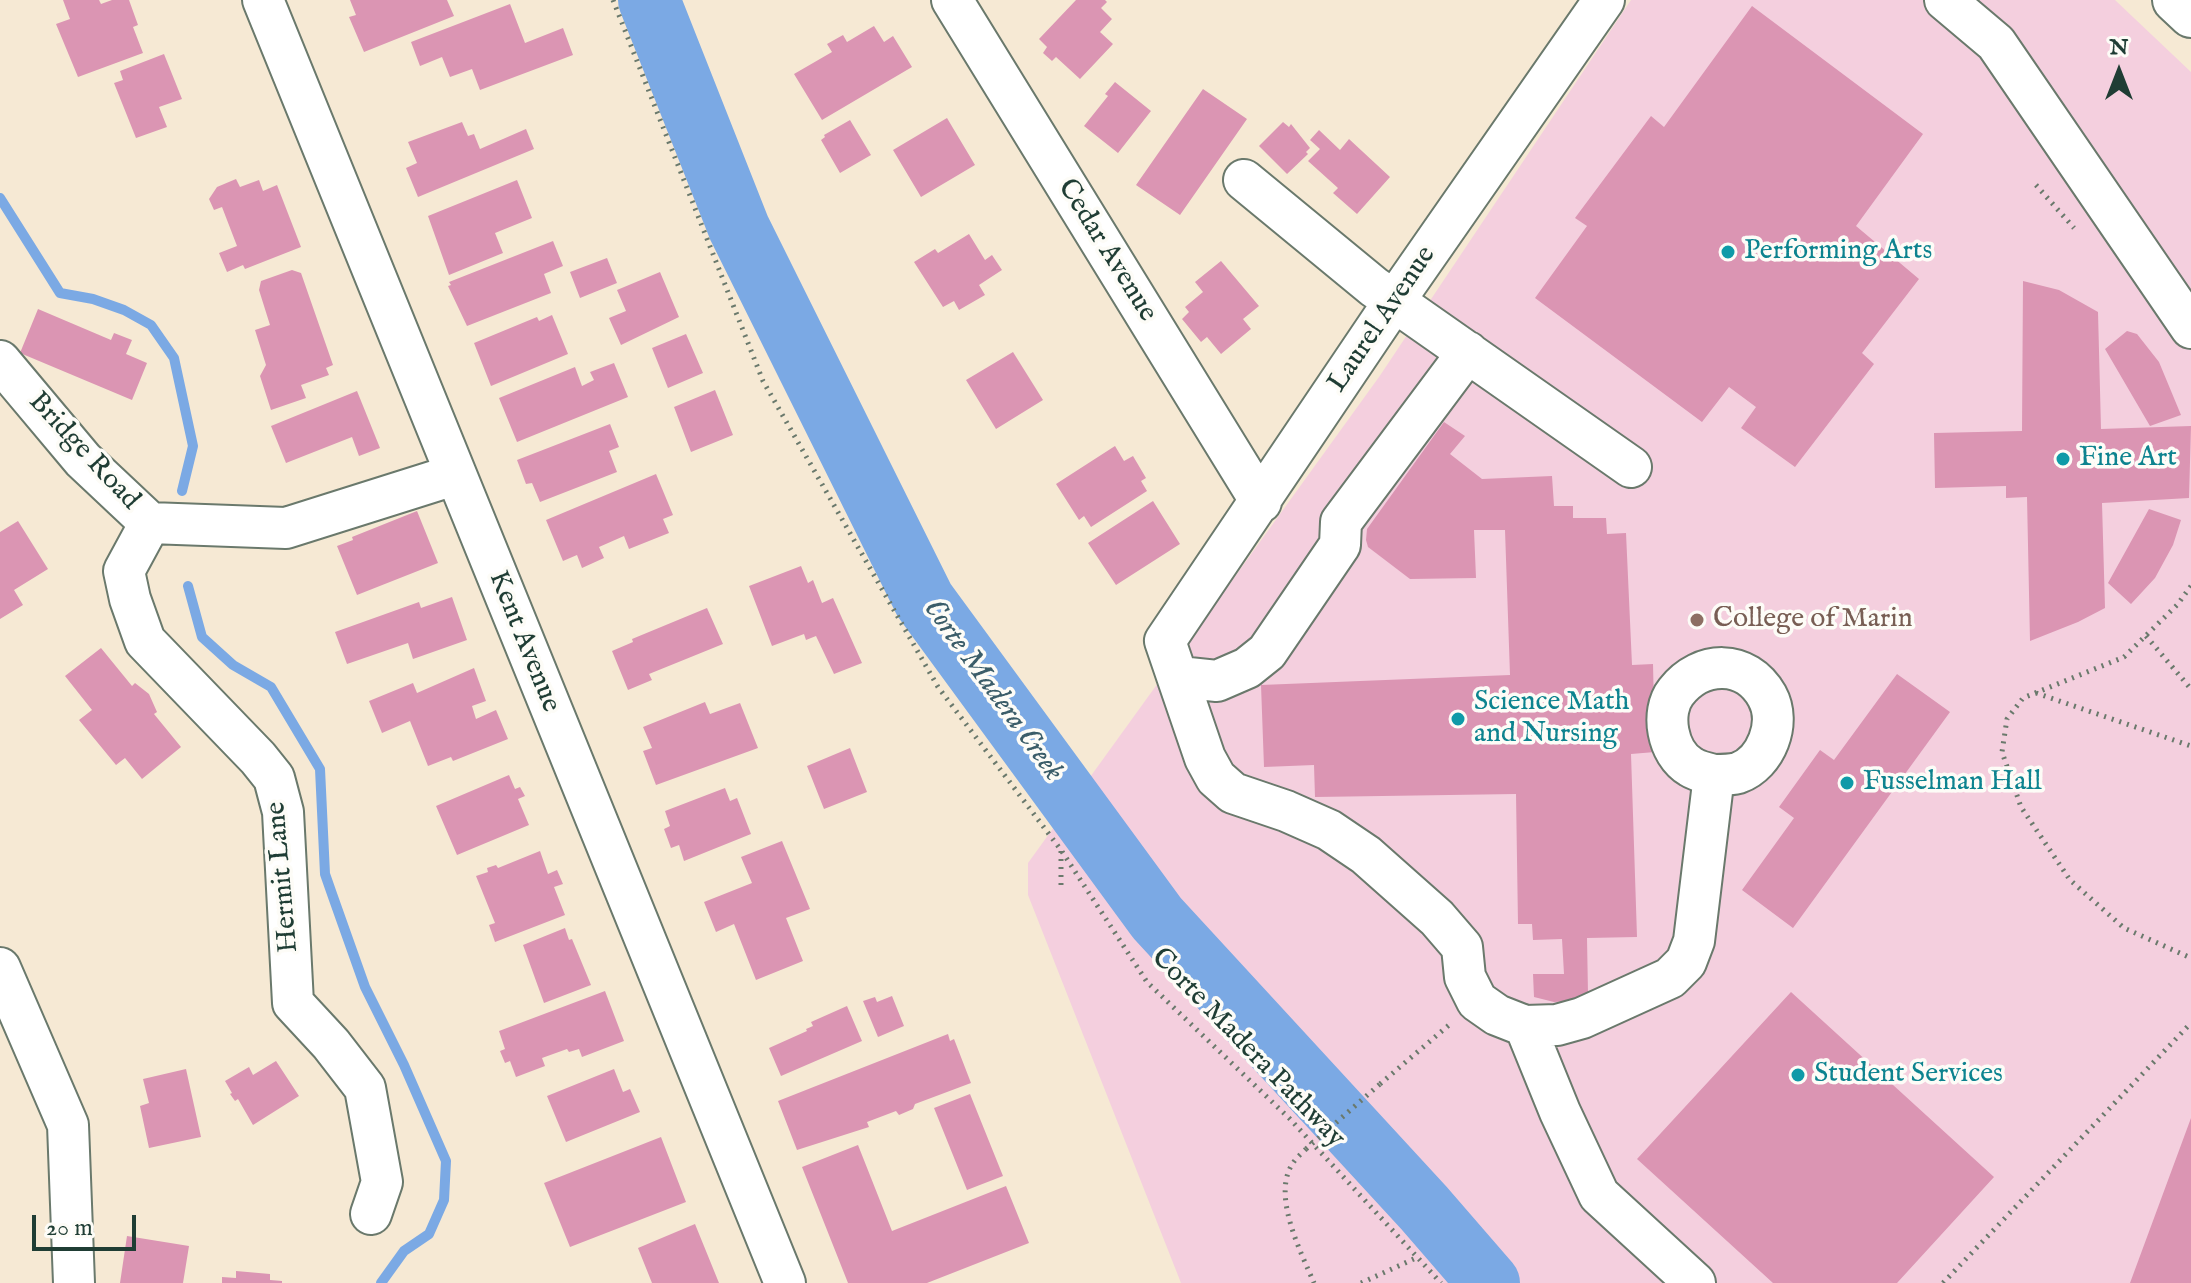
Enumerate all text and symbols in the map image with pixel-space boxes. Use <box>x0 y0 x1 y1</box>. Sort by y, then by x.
north arrow <box>2079 32 2159 112</box>
text: N <box>2109 34 2129 62</box>
street label: Cedar Avenue <box>1049 173 1163 329</box>
place label: Performing Arts <box>1744 235 1932 269</box>
street label: Laurel Avenue <box>1322 241 1444 399</box>
marker: Performing Arts <box>1719 243 1737 261</box>
street label: Bridge Road <box>20 386 146 518</box>
place label: Fine Art <box>2079 442 2177 476</box>
marker: Fine Art <box>2054 450 2072 468</box>
street label: Kent Avenue <box>479 567 567 717</box>
water label: Corte Madera Creek <box>914 593 1070 789</box>
place label: College of Marin <box>1713 603 1913 637</box>
marker: College of Marin <box>1688 611 1706 629</box>
place label: Science Math and Nursing <box>1474 686 1629 752</box>
marker: Science Math and Nursing <box>1449 710 1467 728</box>
place label: Fusselman Hall <box>1863 766 2042 800</box>
marker: Fusselman Hall <box>1838 774 1856 792</box>
street label: Hermit Lane <box>261 800 307 954</box>
street label: Corte Madera Pathway <box>1143 942 1351 1156</box>
place label: Student Services <box>1814 1058 2003 1092</box>
marker: Student Services <box>1789 1066 1807 1084</box>
scale bar <box>36 1199 140 1249</box>
text: 20 m <box>46 1213 93 1244</box>

